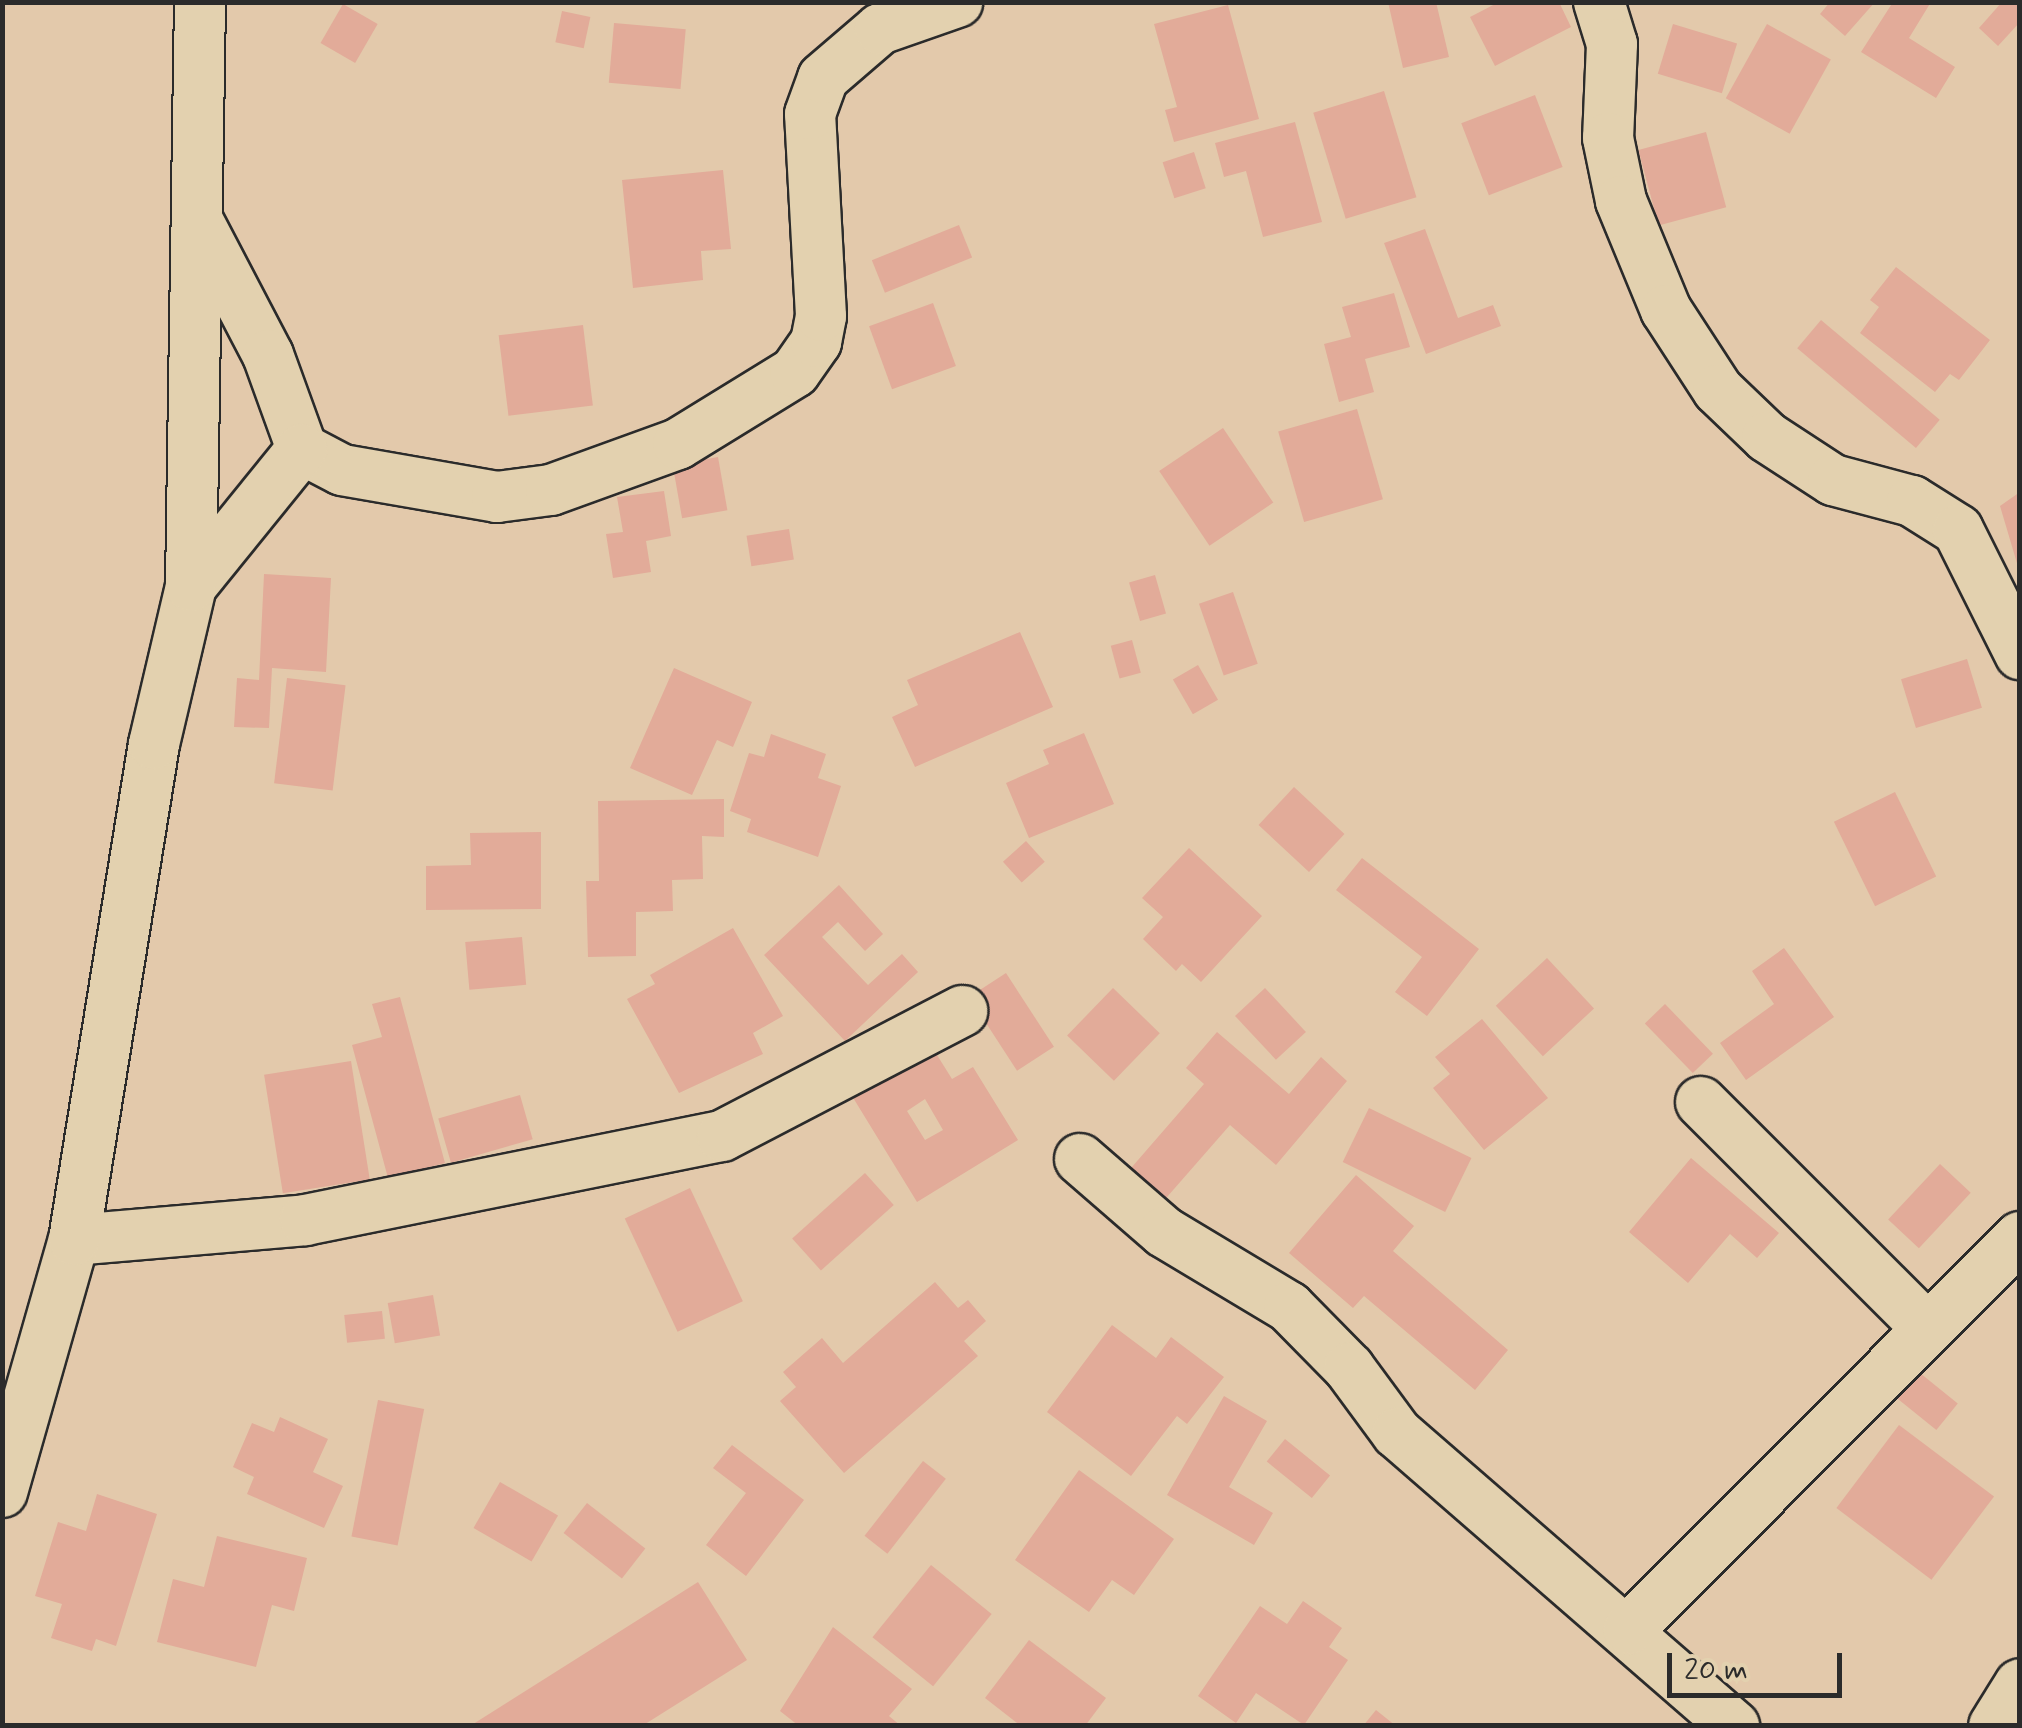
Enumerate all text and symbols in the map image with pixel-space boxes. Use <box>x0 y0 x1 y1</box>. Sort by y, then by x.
scale bar <box>1672 1633 1847 1695</box>
text: 20 m <box>1684 1651 1748 1690</box>

